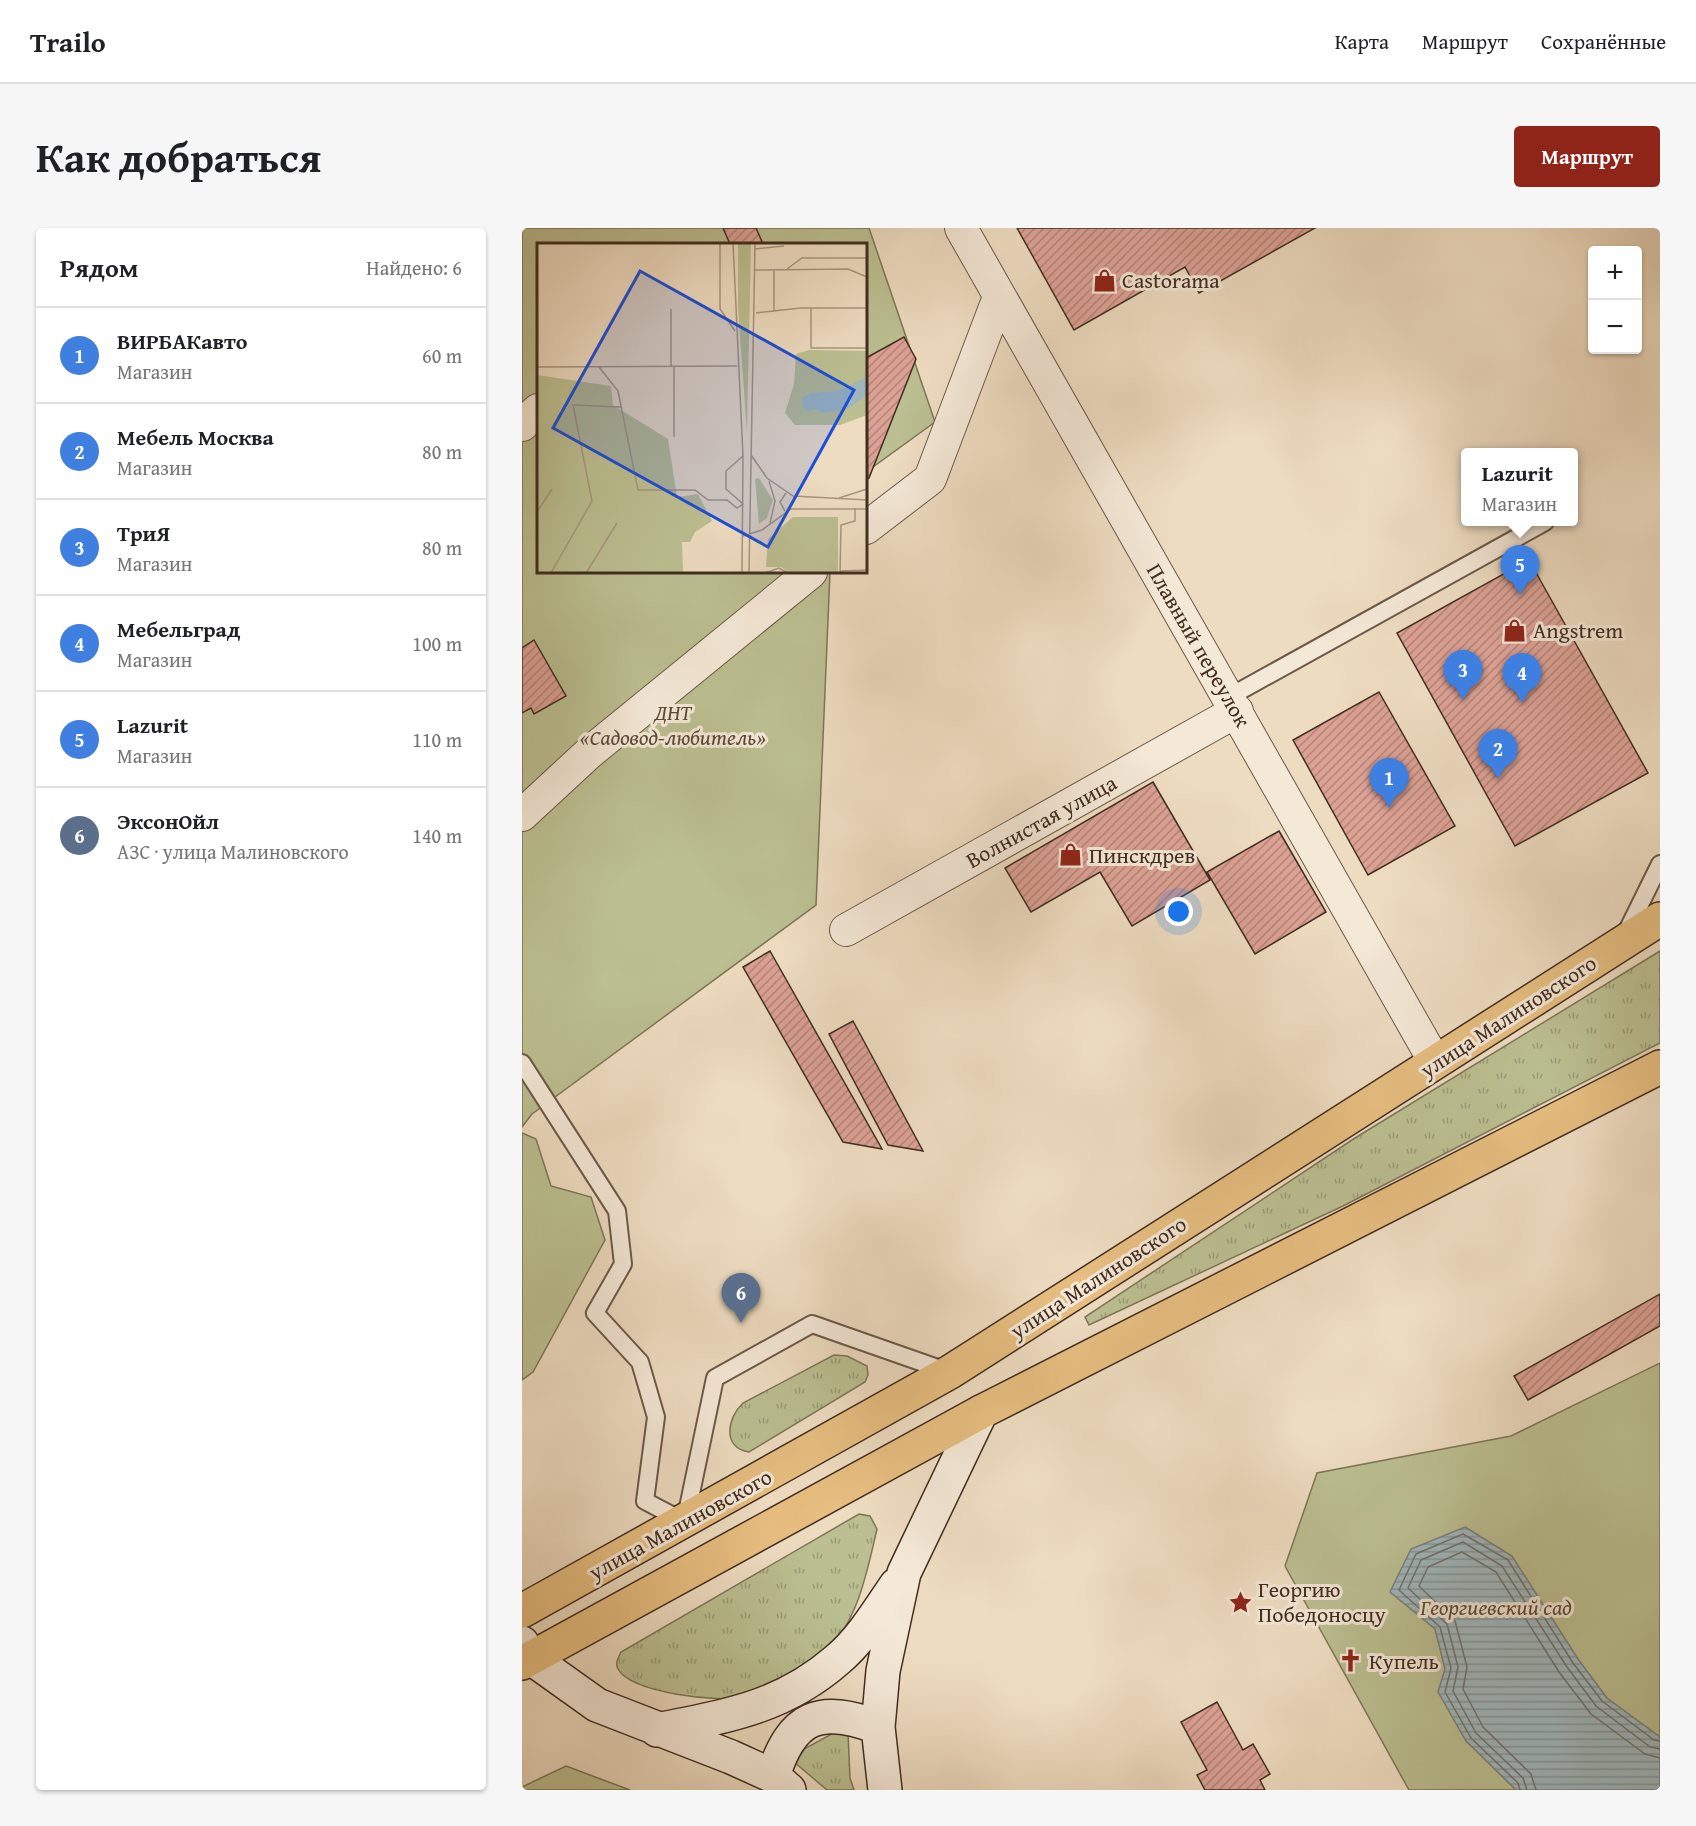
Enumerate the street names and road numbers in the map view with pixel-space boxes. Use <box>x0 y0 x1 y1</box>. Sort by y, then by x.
street label: Плавный переулок <box>1139 557 1259 733</box>
street label: Волнистая улица <box>960 766 1123 876</box>
street label: улица Малиновского <box>1413 947 1603 1086</box>
street label: улица Малиновского <box>1003 1208 1193 1347</box>
street label: улица Малиновского <box>582 1460 777 1588</box>

